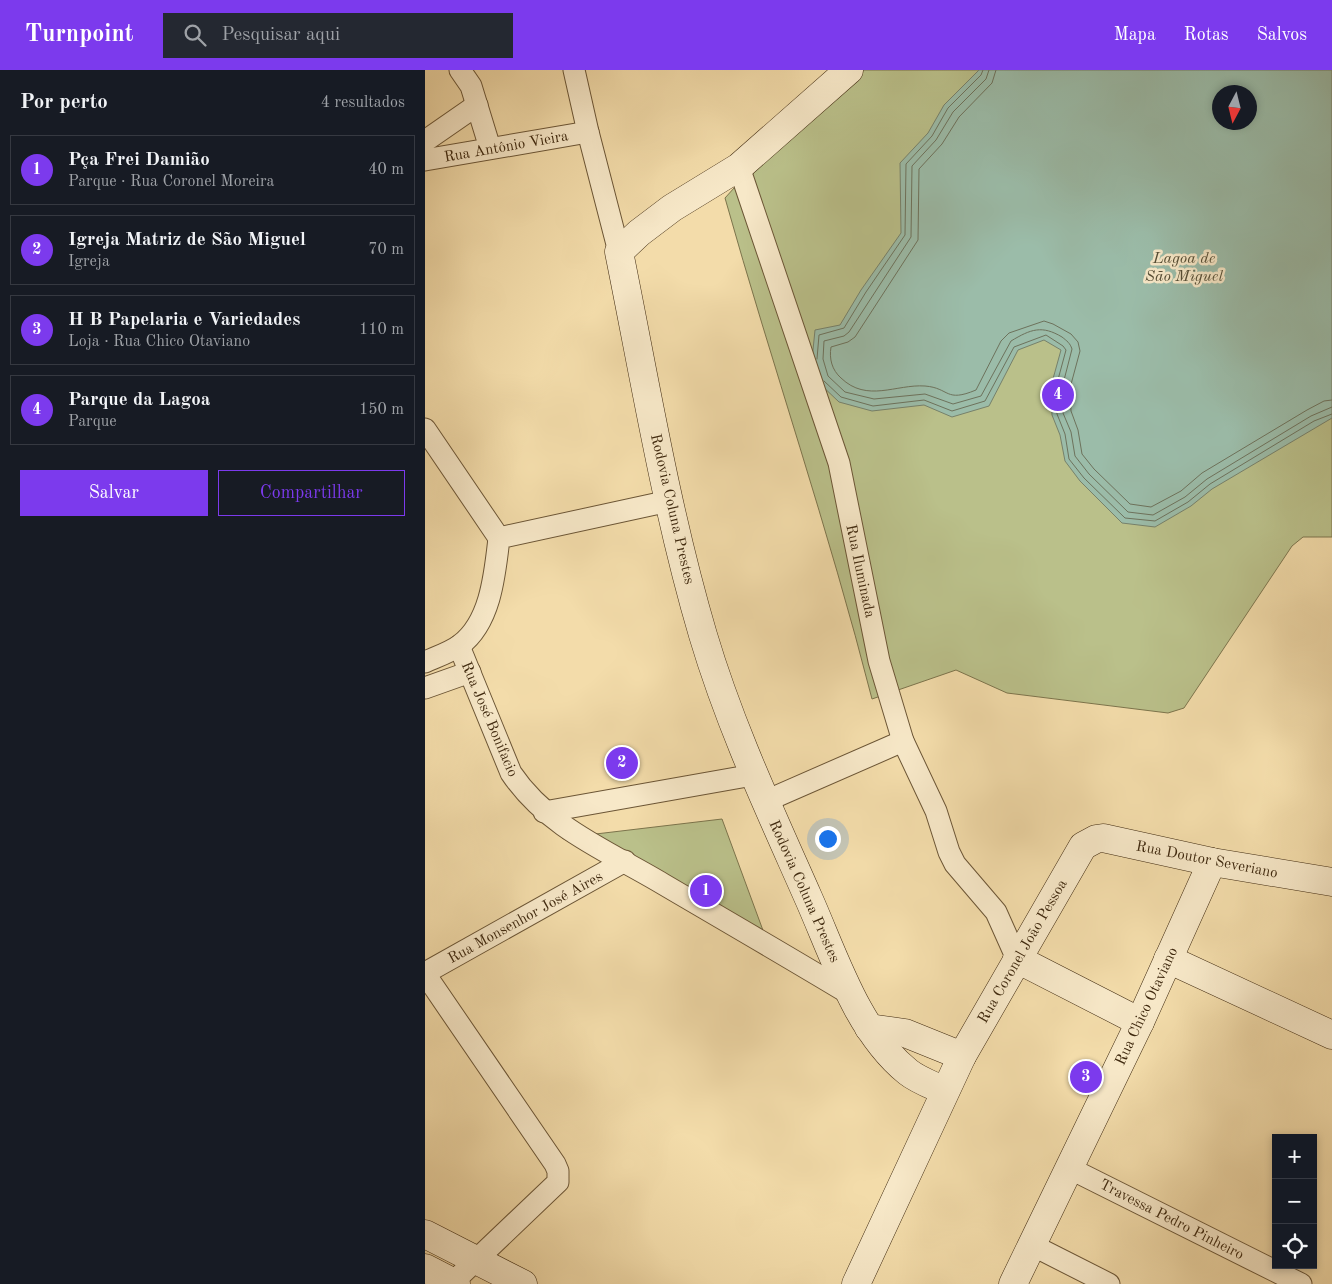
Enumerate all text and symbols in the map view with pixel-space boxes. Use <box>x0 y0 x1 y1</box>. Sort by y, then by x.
search box <box>163 13 513 58</box>
icon: search <box>181 21 209 49</box>
text: Turnpoint <box>25 23 133 47</box>
text: Pesquisar aqui <box>221 26 340 45</box>
text: Mapa <box>1114 26 1156 44</box>
text: Rotas <box>1184 26 1229 44</box>
text: Salvos <box>1257 26 1307 44</box>
north arrow <box>1212 85 1257 130</box>
text: Por perto <box>20 92 108 113</box>
text: 4 resultados <box>321 95 405 111</box>
street label: Rua Antônio Vieira <box>443 129 570 166</box>
text: Pça Frei Damião <box>68 151 210 170</box>
text: 1 <box>32 162 42 178</box>
text: 40 m <box>368 162 404 178</box>
text: Parque · Rua Coronel Moreira <box>68 174 274 190</box>
text: Igreja Matriz de São Miguel <box>68 231 306 250</box>
text: 2 <box>32 242 42 258</box>
text: 70 m <box>368 242 404 258</box>
water label: Lagoa de São Miguel <box>1145 251 1223 285</box>
text: Igreja <box>68 254 110 270</box>
text: H B Papelaria e Variedades <box>68 311 300 330</box>
text: 3 <box>32 322 42 338</box>
text: 110 m <box>359 322 404 338</box>
text: Loja · Rua Chico Otaviano <box>68 334 250 350</box>
pin: 4 <box>1042 376 1074 414</box>
text: Parque da Lagoa <box>68 391 210 410</box>
text: 4 <box>32 402 42 418</box>
text: 150 m <box>359 402 404 418</box>
text: Parque <box>68 414 117 430</box>
street label: Rodovia Coluna Prestes <box>647 433 696 586</box>
button: Salvar <box>20 470 208 516</box>
button: Compartilhar <box>218 470 405 516</box>
street label: Rua Iluminada <box>842 523 877 620</box>
street label: Rua José Bonifacio <box>458 660 520 780</box>
pin: 2 <box>606 744 638 782</box>
street label: Rodovia Coluna Prestes <box>765 818 842 965</box>
your location <box>815 826 841 852</box>
street label: Rua Doutor Severiano <box>1135 839 1279 882</box>
street label: Rua Monsenhor José Aires <box>446 870 606 967</box>
pin: 1 <box>690 872 722 910</box>
street label: Rua Coronel João Pessoa <box>976 877 1071 1026</box>
street label: Rua Chico Otaviano <box>1113 945 1181 1068</box>
pin: 3 <box>1070 1058 1102 1096</box>
map controls <box>1272 1134 1317 1269</box>
button: + <box>1272 1134 1317 1179</box>
street label: Travessa Pedro Pinheiro <box>1097 1177 1246 1263</box>
button: − <box>1272 1179 1317 1224</box>
button: locate <box>1272 1224 1317 1269</box>

